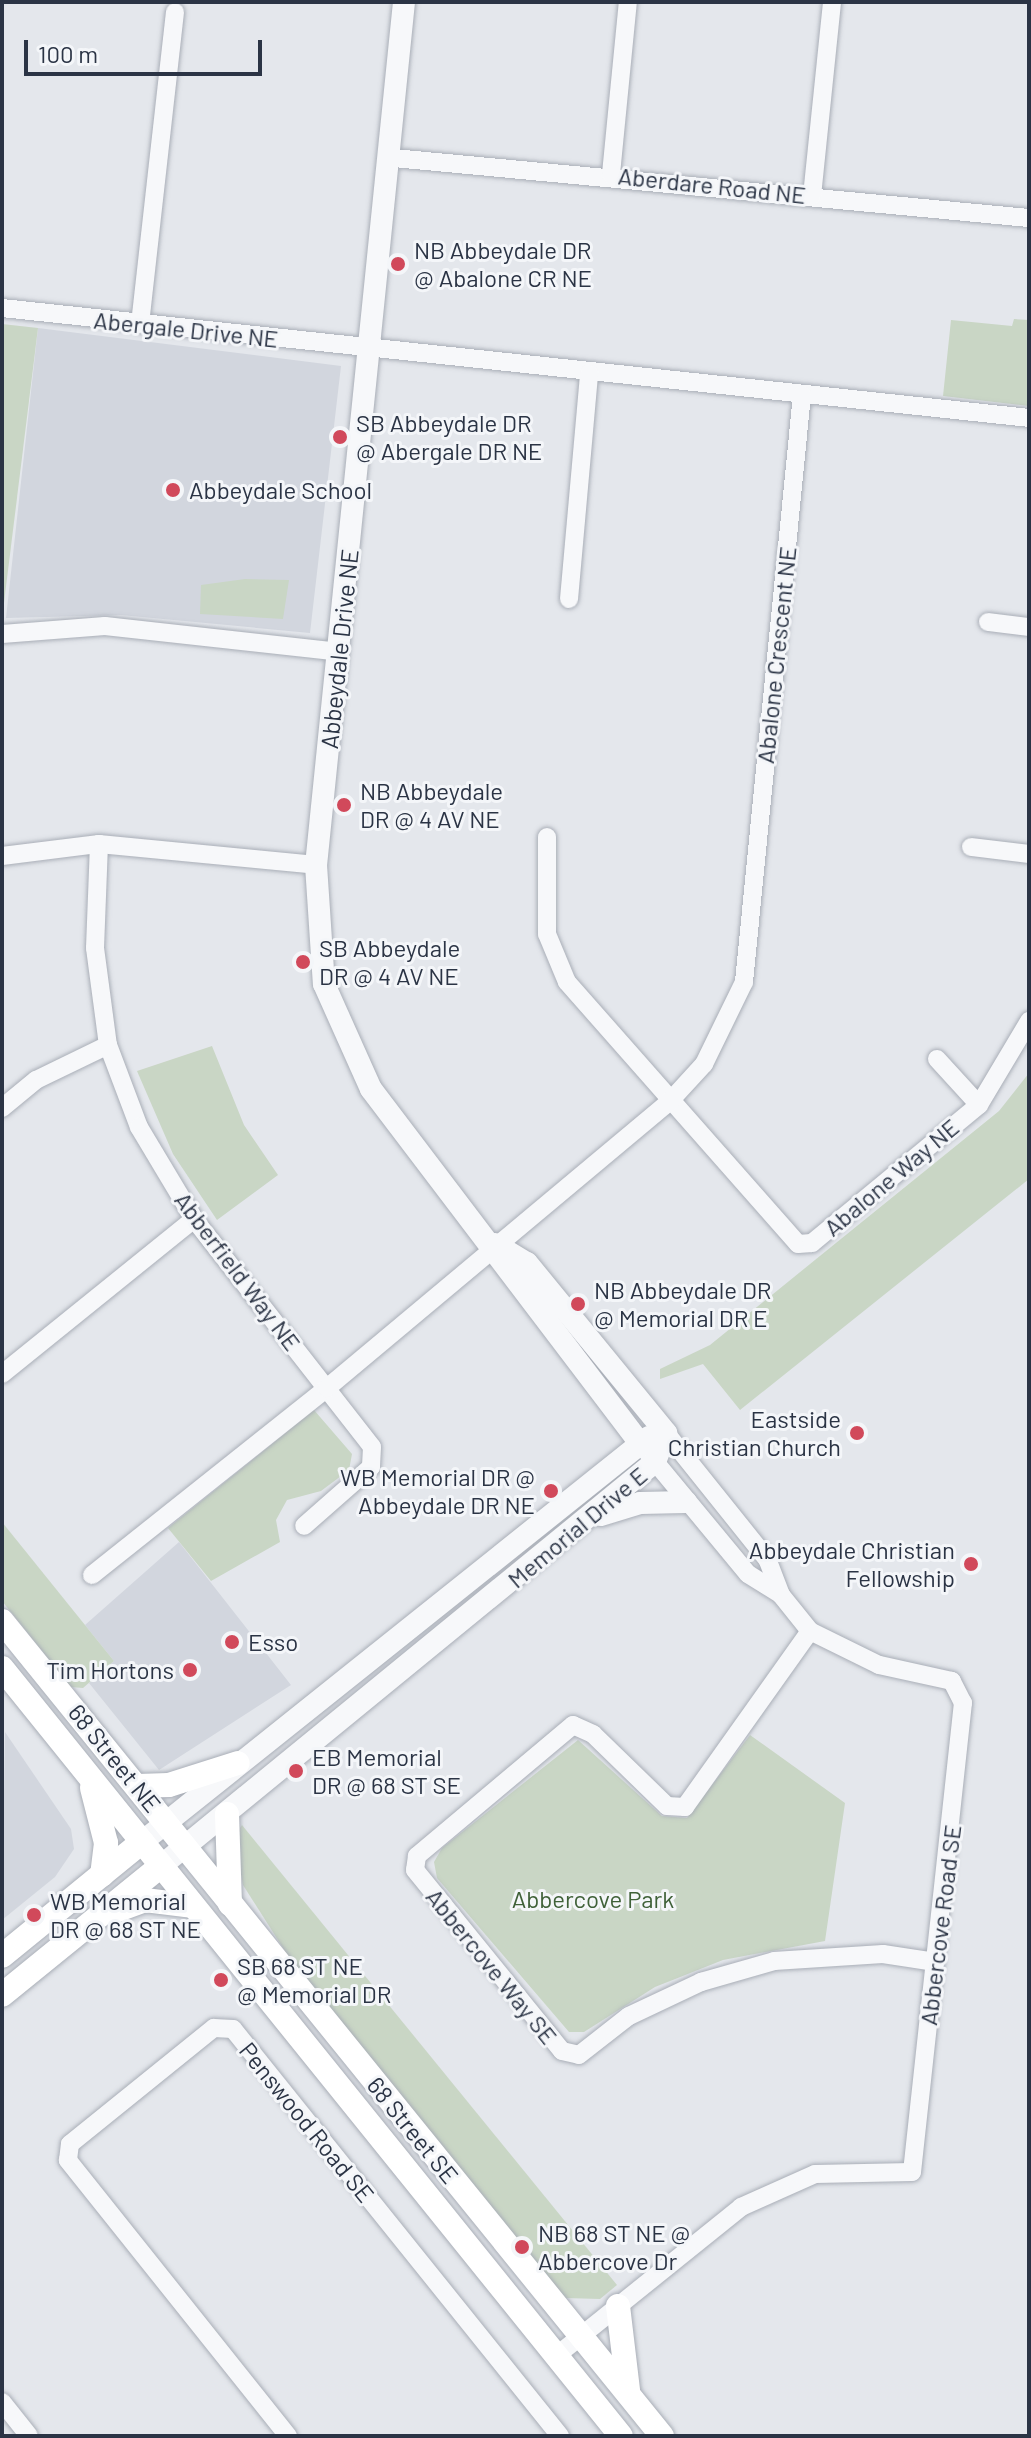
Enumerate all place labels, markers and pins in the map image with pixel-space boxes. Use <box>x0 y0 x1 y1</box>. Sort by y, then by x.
place label: NB Abbeydale DR @ Abalone CR NE <box>414 236 592 292</box>
marker: NB Abbeydale DR @ Abalone CR NE <box>389 255 407 273</box>
place label: SB Abbeydale DR @ Abergale DR NE <box>356 409 542 465</box>
marker: SB Abbeydale DR @ Abergale DR NE <box>331 428 349 446</box>
place label: Abbeydale School <box>189 476 372 504</box>
marker: Abbeydale School <box>164 481 182 499</box>
place label: NB Abbeydale DR @ 4 AV NE <box>360 777 503 833</box>
marker: NB Abbeydale DR @ 4 AV NE <box>335 796 353 814</box>
place label: SB Abbeydale DR @ 4 AV NE <box>319 934 460 990</box>
marker: SB Abbeydale DR @ 4 AV NE <box>294 953 312 971</box>
place label: NB Abbeydale DR @ Memorial DR E <box>594 1276 771 1332</box>
marker: NB Abbeydale DR @ Memorial DR E <box>569 1295 587 1313</box>
place label: Eastside Christian Church <box>668 1405 841 1461</box>
marker: Eastside Christian Church <box>848 1424 866 1442</box>
place label: WB Memorial DR @ Abbeydale DR NE <box>340 1463 535 1519</box>
marker: WB Memorial DR @ Abbeydale DR NE <box>542 1482 560 1500</box>
place label: Abbeydale Christian Fellowship <box>749 1536 955 1592</box>
marker: Abbeydale Christian Fellowship <box>962 1555 980 1573</box>
place label: Esso <box>248 1628 298 1656</box>
marker: Esso <box>223 1633 241 1651</box>
place label: Tim Hortons <box>46 1656 174 1684</box>
marker: Tim Hortons <box>181 1661 199 1679</box>
place label: EB Memorial DR @ 68 ST SE <box>312 1743 461 1799</box>
marker: EB Memorial DR @ 68 ST SE <box>287 1762 305 1780</box>
place label: WB Memorial DR @ 68 ST NE <box>50 1887 201 1943</box>
marker: WB Memorial DR @ 68 ST NE <box>25 1906 43 1924</box>
place label: SB 68 ST NE @ Memorial DR <box>237 1952 391 2008</box>
marker: SB 68 ST NE @ Memorial DR <box>212 1971 230 1989</box>
place label: NB 68 ST NE @ Abbercove Dr <box>538 2219 690 2275</box>
marker: NB 68 ST NE @ Abbercove Dr <box>513 2238 531 2256</box>

